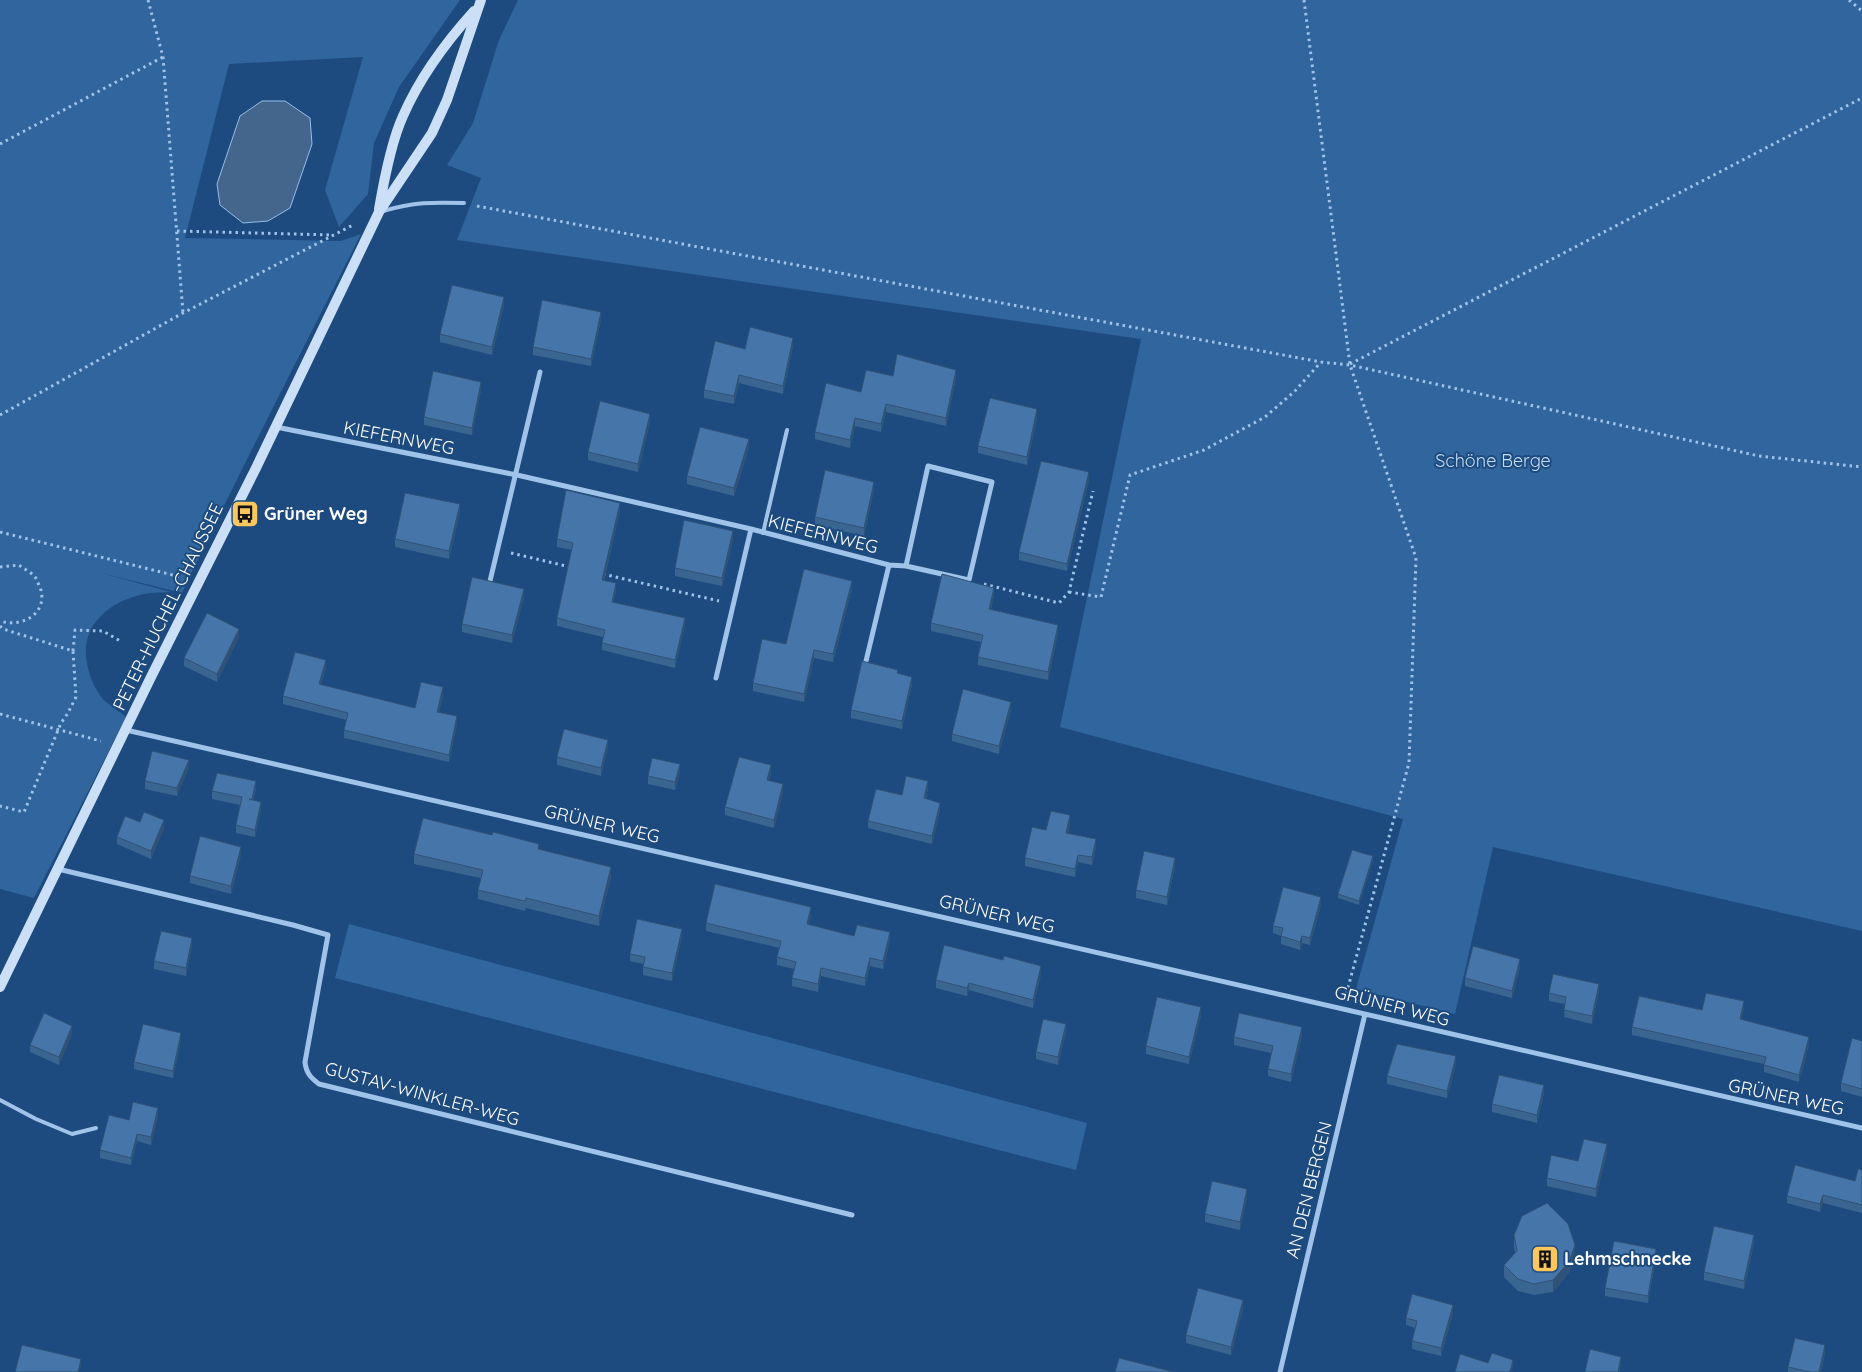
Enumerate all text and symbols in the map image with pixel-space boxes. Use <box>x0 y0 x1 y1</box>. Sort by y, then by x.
street label: KIEFERNWEG <box>342 415 457 460</box>
park label: Schöne Berge <box>1435 449 1551 472</box>
street label: PETER-HUCHEL-CHAUSSEE <box>107 499 228 714</box>
bus stop icon: Grüner Weg <box>230 499 260 529</box>
place label: Grüner Weg <box>264 502 368 525</box>
street label: KIEFERNWEG <box>766 509 881 558</box>
street label: GRÜNER WEG <box>542 799 662 848</box>
street label: GRÜNER WEG <box>937 889 1057 938</box>
street label: GRÜNER WEG <box>1332 980 1452 1031</box>
street label: GUSTAV-WINKLER-WEG <box>322 1056 522 1131</box>
street label: GRÜNER WEG <box>1726 1073 1846 1120</box>
street label: AN DEN BERGEN <box>1280 1119 1337 1261</box>
building icon: Lehmschnecke <box>1530 1244 1560 1274</box>
place label: Lehmschnecke <box>1564 1247 1692 1270</box>

